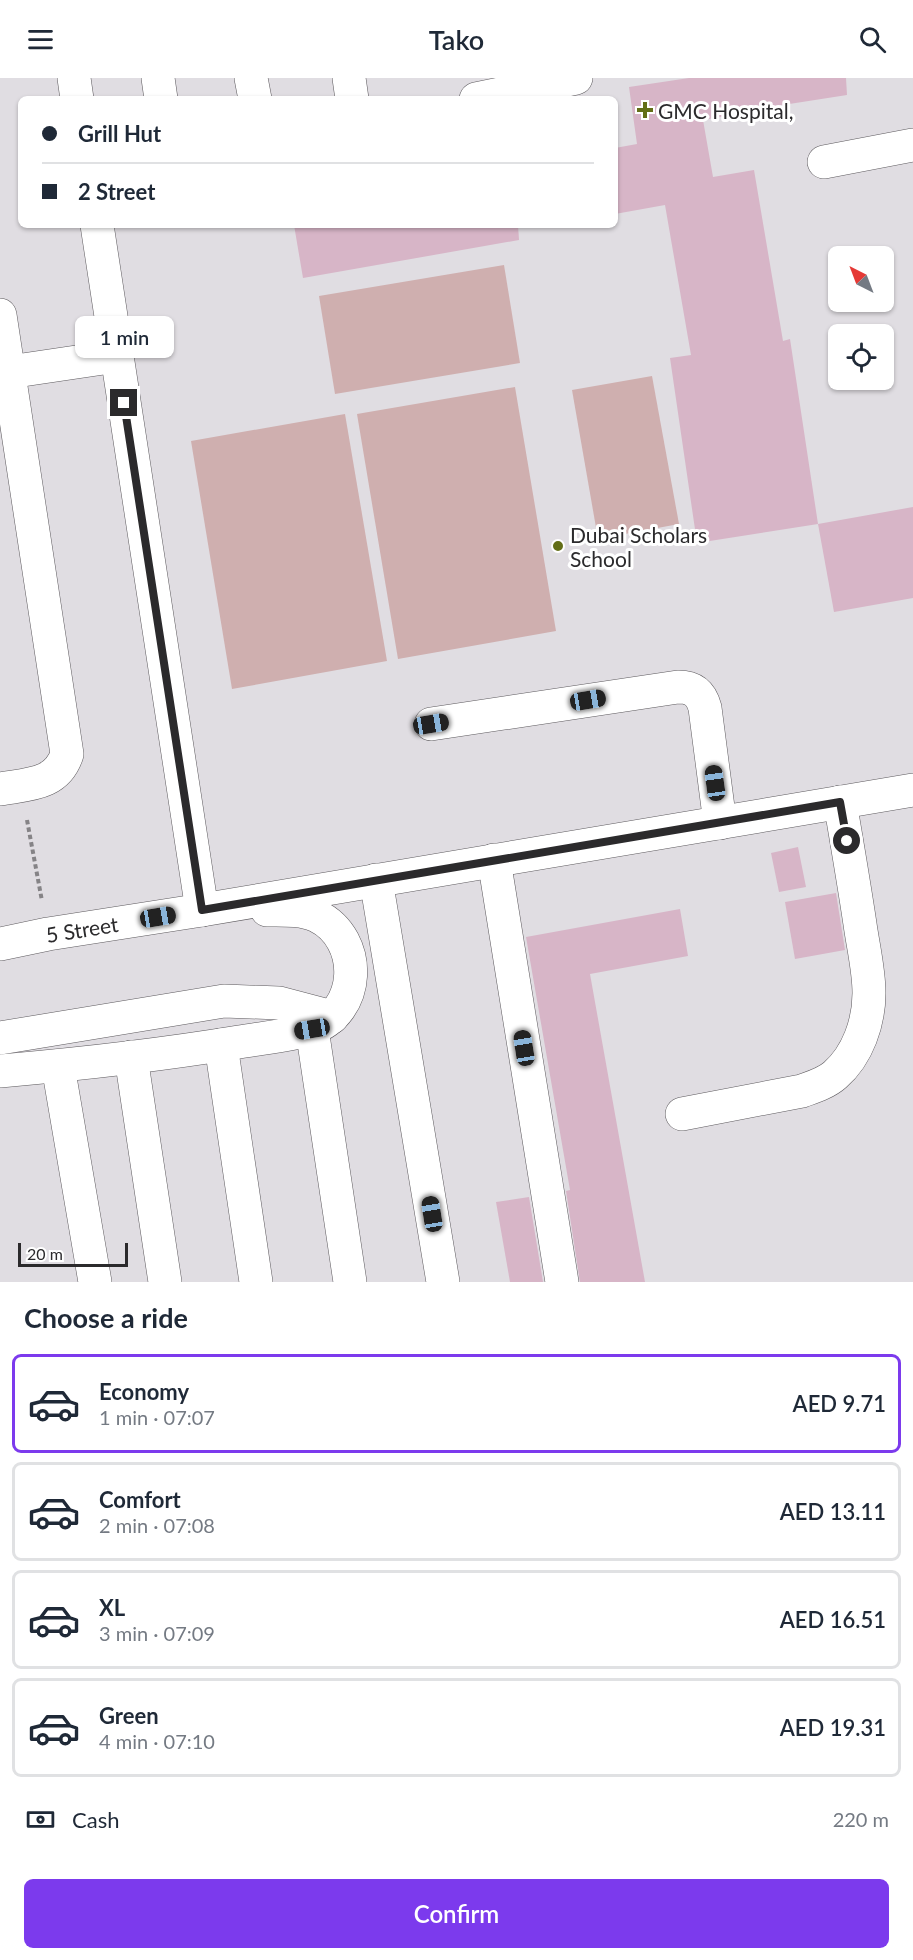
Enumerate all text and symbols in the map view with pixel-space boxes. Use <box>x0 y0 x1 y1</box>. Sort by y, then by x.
icon: menu <box>24 23 57 56</box>
text: Tako <box>429 23 484 56</box>
icon: search <box>856 23 889 56</box>
place label: GMC Hospital, <box>658 98 793 123</box>
marker: GMC Hospital, <box>636 101 654 119</box>
text: Grill Hut <box>78 120 161 147</box>
text: 2 Street <box>78 178 155 205</box>
north arrow <box>828 246 894 312</box>
map controls <box>828 246 894 390</box>
callout: 1 min <box>74 316 174 358</box>
button: locate <box>828 324 894 390</box>
text: 1 min <box>100 325 149 349</box>
route end <box>110 389 137 416</box>
place label: Dubai Scholars School <box>570 522 707 571</box>
marker: Dubai Scholars School <box>551 539 565 553</box>
car <box>569 688 607 712</box>
car <box>412 712 450 736</box>
car <box>704 764 726 802</box>
route start <box>833 827 860 854</box>
car <box>139 905 177 929</box>
street label: 5 Street <box>44 911 120 947</box>
car <box>293 1017 331 1041</box>
car <box>512 1029 536 1067</box>
car <box>420 1195 444 1233</box>
scale bar <box>18 1240 128 1268</box>
text: 20 m <box>27 1244 63 1263</box>
text: Choose a ride <box>24 1301 188 1334</box>
icon: car <box>27 1377 81 1431</box>
text: Economy <box>99 1378 189 1405</box>
text: AED 9.71 <box>793 1390 886 1417</box>
text: 1 min · 07:07 <box>99 1405 215 1429</box>
icon: car <box>27 1485 81 1539</box>
text: Comfort <box>99 1486 181 1513</box>
text: AED 13.11 <box>780 1498 886 1525</box>
text: 2 min · 07:08 <box>99 1513 215 1537</box>
icon: car <box>27 1593 81 1647</box>
text: XL <box>99 1594 125 1621</box>
text: AED 16.51 <box>780 1606 886 1633</box>
text: 3 min · 07:09 <box>99 1621 215 1645</box>
icon: car <box>27 1701 81 1755</box>
text: Green <box>99 1702 159 1729</box>
text: AED 19.31 <box>780 1714 886 1741</box>
text: 4 min · 07:10 <box>99 1729 215 1753</box>
icon: cash <box>24 1803 57 1836</box>
text: Cash <box>72 1806 119 1833</box>
text: 220 m <box>833 1807 889 1831</box>
button: Confirm <box>24 1879 889 1948</box>

